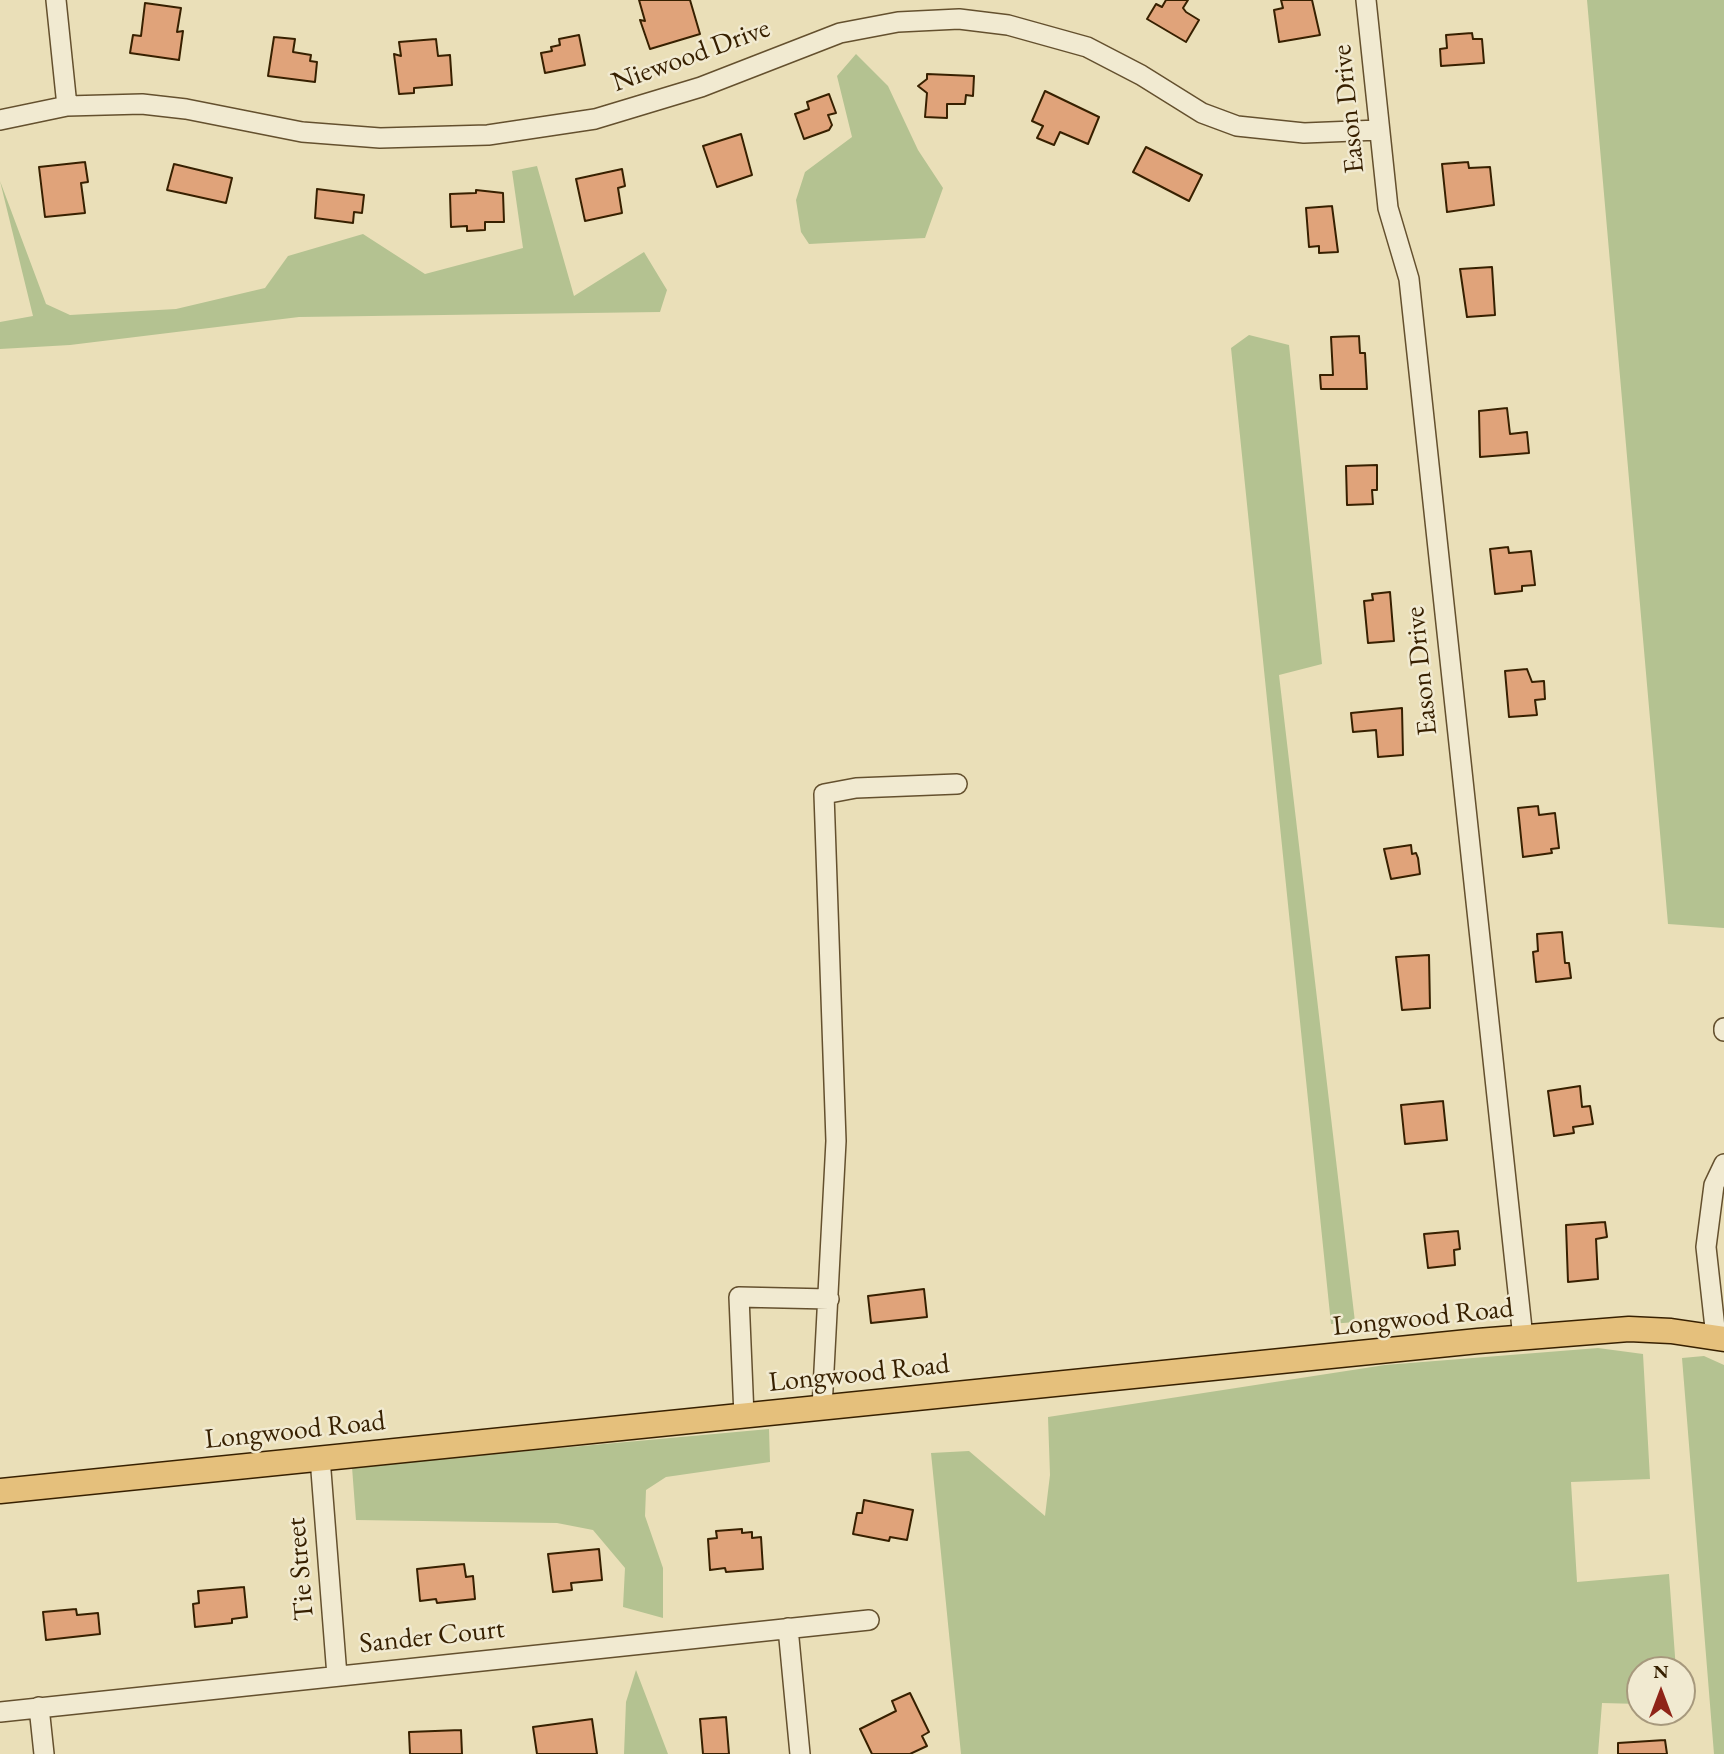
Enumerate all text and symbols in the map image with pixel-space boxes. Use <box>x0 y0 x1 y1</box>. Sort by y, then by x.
street label: Niewood Drive <box>607 12 775 100</box>
street label: Eason Drive <box>1326 43 1372 175</box>
street label: Eason Drive <box>1399 605 1445 737</box>
street label: Longwood Road <box>1331 1292 1515 1344</box>
street label: Longwood Road <box>767 1348 951 1400</box>
street label: Longwood Road <box>203 1405 387 1457</box>
street label: Tie Street <box>280 1516 322 1622</box>
street label: Sander Court <box>358 1613 506 1661</box>
north arrow <box>1626 1656 1696 1726</box>
text: N <box>1653 1659 1669 1684</box>

